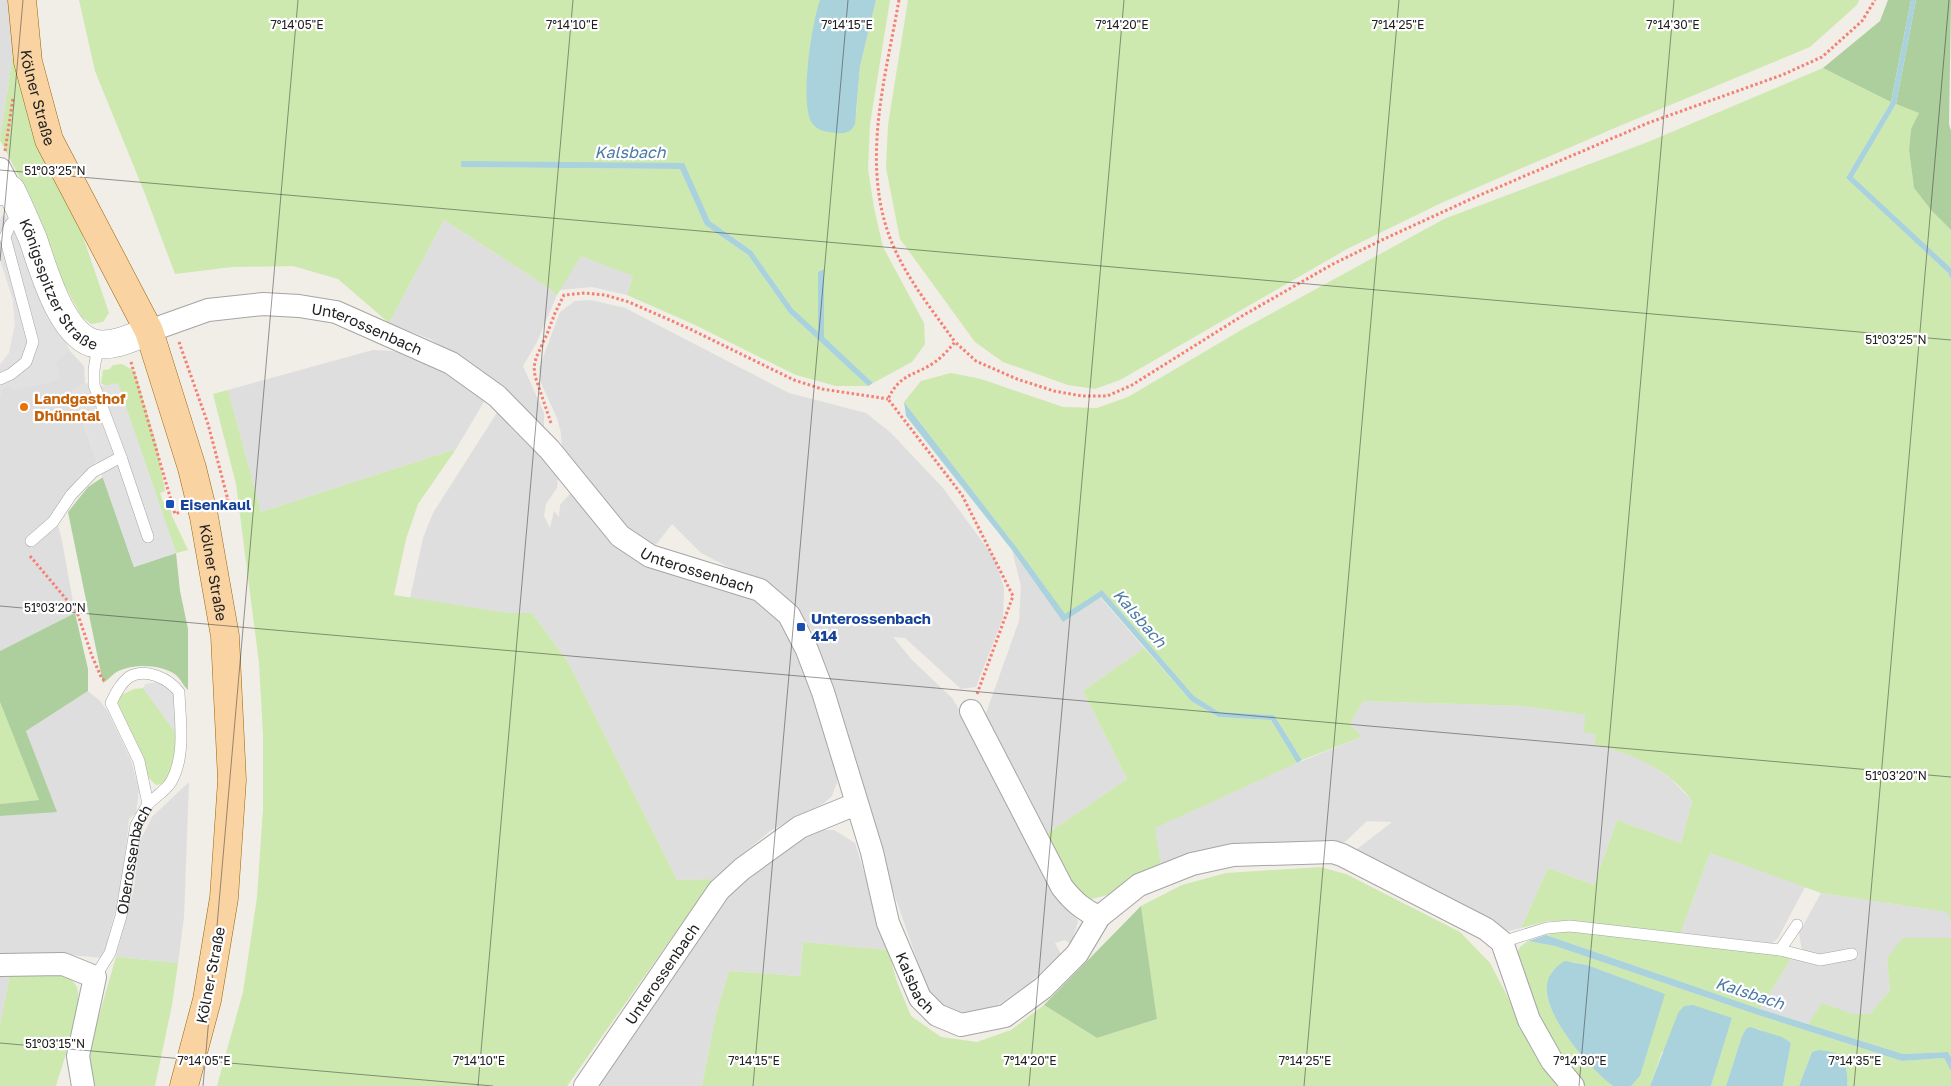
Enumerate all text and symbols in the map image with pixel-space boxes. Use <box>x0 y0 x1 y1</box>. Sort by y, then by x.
text: 7°14'05"E <box>270 17 324 32</box>
text: 7°14'10"E <box>546 17 598 32</box>
text: 7°14'15"E <box>821 17 873 32</box>
text: 7°14'20"E <box>1095 17 1149 32</box>
text: 7°14'25"E <box>1372 17 1424 32</box>
text: 7°14'30"E <box>1646 17 1700 32</box>
street label: Kölner Straße <box>18 49 59 149</box>
water label: Kalsbach <box>595 142 667 162</box>
text: 51°03'25"N <box>24 163 86 178</box>
street label: Königsspitzer Straße <box>16 216 100 353</box>
street label: Unterossenbach <box>310 299 425 358</box>
text: 51°03'25"N <box>1865 332 1927 347</box>
place label: Landgasthof Dhünntal <box>34 389 126 424</box>
marker: Landgasthof Dhünntal <box>18 401 30 413</box>
place label: Eisenkaul <box>180 495 251 513</box>
marker: Eisenkaul <box>164 498 176 510</box>
street label: Kölner Straße <box>196 522 231 623</box>
street label: Unterossenbach <box>637 543 757 597</box>
water label: Kalsbach <box>1109 585 1172 652</box>
text: 51°03'20"N <box>24 600 86 615</box>
place label: Unterossenbach 414 <box>811 609 931 644</box>
marker: Unterossenbach 414 <box>795 621 807 633</box>
text: 51°03'20"N <box>1865 768 1927 783</box>
street label: Oberossenbach <box>112 801 155 916</box>
street label: Unterossenbach <box>621 920 703 1028</box>
street label: Kölner Straße <box>192 925 228 1025</box>
street label: Kalsbach <box>892 949 939 1017</box>
water label: Kalsbach <box>1713 973 1788 1014</box>
text: 51°03'15"N <box>25 1036 85 1051</box>
text: 7°14'05"E <box>177 1053 231 1068</box>
text: 7°14'10"E <box>453 1053 505 1068</box>
text: 7°14'15"E <box>728 1053 780 1068</box>
text: 7°14'20"E <box>1003 1053 1057 1068</box>
text: 7°14'25"E <box>1279 1053 1331 1068</box>
text: 7°14'30"E <box>1553 1053 1607 1068</box>
text: 7°14'35"E <box>1829 1053 1881 1068</box>

